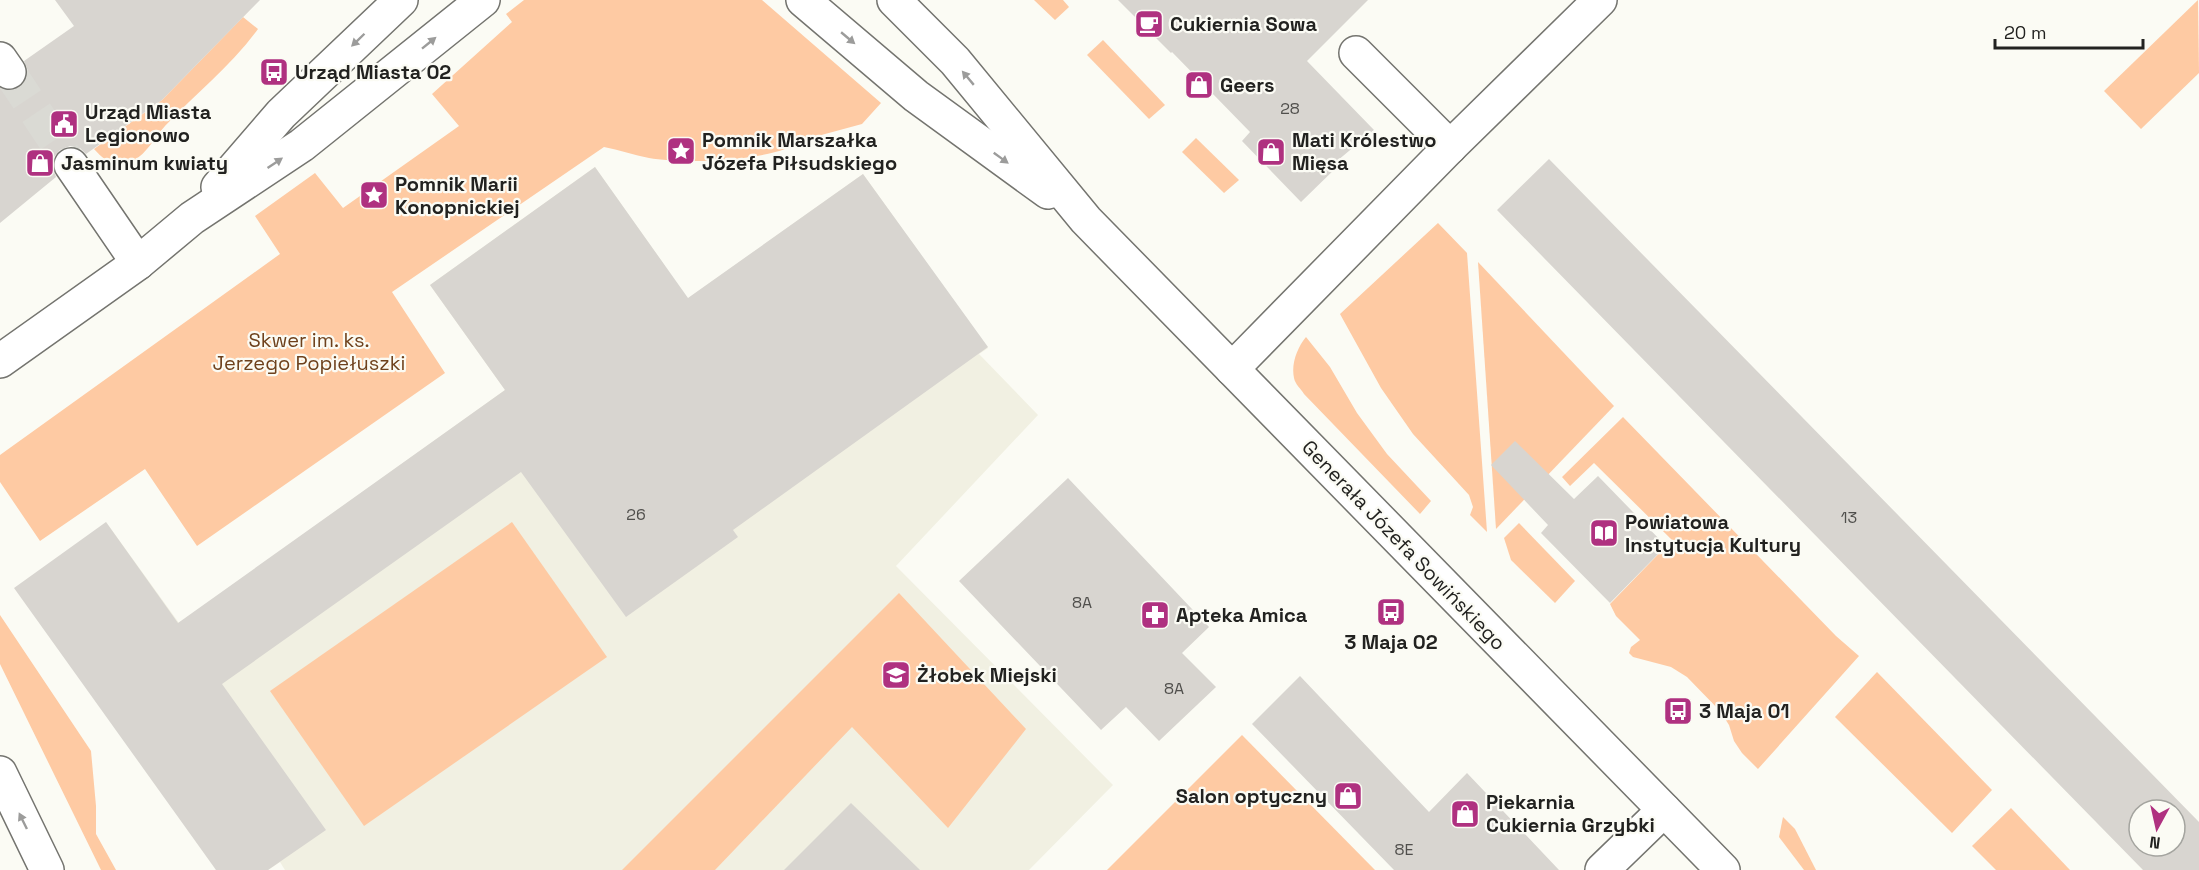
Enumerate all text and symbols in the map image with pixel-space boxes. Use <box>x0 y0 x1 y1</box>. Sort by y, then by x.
cafe icon: Cukiernia Sowa <box>1133 8 1165 40</box>
place label: Cukiernia Sowa <box>1170 11 1318 37</box>
scale bar <box>1995 12 2144 50</box>
text: 20 m <box>2004 21 2047 44</box>
one-way arrow <box>840 31 855 44</box>
one-way arrow <box>352 33 366 47</box>
one-way arrow <box>421 37 436 50</box>
bus stop icon: Urząd Miasta 02 <box>258 56 290 88</box>
place label: Urząd Miasta 02 <box>295 59 451 85</box>
shop icon: Geers <box>1183 69 1215 101</box>
one-way arrow <box>962 70 975 86</box>
place label: Geers <box>1220 72 1274 98</box>
house number: 28 <box>1280 98 1300 119</box>
place label: Urząd Miasta Legionowo <box>85 99 212 148</box>
public building icon: Urząd Miasta Legionowo <box>48 108 80 140</box>
place label: Pomnik Marszałka Józefa Piłsudskiego <box>702 127 897 176</box>
place label: Mati Królestwo Mięsa <box>1292 127 1436 176</box>
place icon: Pomnik Marszałka Józefa Piłsudskiego <box>665 135 697 167</box>
shop icon: Mati Królestwo Mięsa <box>1255 136 1287 168</box>
shop icon: Jasminum kwiaty <box>24 147 56 179</box>
place label: Jasminum kwiaty <box>61 150 228 176</box>
one-way arrow <box>994 152 1009 164</box>
one-way arrow <box>267 157 283 169</box>
place label: Pomnik Marii Konopnickiej <box>395 171 520 220</box>
place icon: Pomnik Marii Konopnickiej <box>358 179 390 211</box>
park label: Skwer im. ks. Jerzego Popiełuszki <box>213 327 405 376</box>
street label: Generała Józefa Sowińskiego <box>1296 434 1512 656</box>
house number: 26 <box>626 504 646 525</box>
house number: 13 <box>1841 507 1857 528</box>
place label: Powiatowa Instytucja Kultury <box>1625 509 1801 558</box>
library icon: Powiatowa Instytucja Kultury <box>1588 517 1620 549</box>
house number: 8A <box>1072 592 1092 613</box>
bus stop icon: 3 Maja 02 <box>1375 596 1407 628</box>
pharmacy icon: Apteka Amica <box>1139 599 1171 631</box>
place label: Apteka Amica <box>1176 602 1308 628</box>
place label: 3 Maja 02 <box>1344 629 1438 655</box>
school or university icon: Żłobek Miejski <box>880 659 912 691</box>
place label: Żłobek Miejski <box>917 662 1057 688</box>
house number: 8A <box>1164 678 1184 699</box>
bus stop icon: 3 Maja 01 <box>1662 695 1694 727</box>
place label: 3 Maja 01 <box>1699 698 1789 724</box>
shop icon: Salon optyczny <box>1332 780 1364 812</box>
place label: Salon optyczny <box>1176 783 1327 809</box>
place label: Piekarnia Cukiernia Grzybki <box>1486 789 1655 838</box>
shop icon: Piekarnia Cukiernia Grzybki <box>1449 798 1481 830</box>
north arrow <box>2127 798 2187 858</box>
one-way arrow <box>19 813 28 830</box>
text: N <box>2148 831 2162 854</box>
house number: 8E <box>1395 839 1413 860</box>

